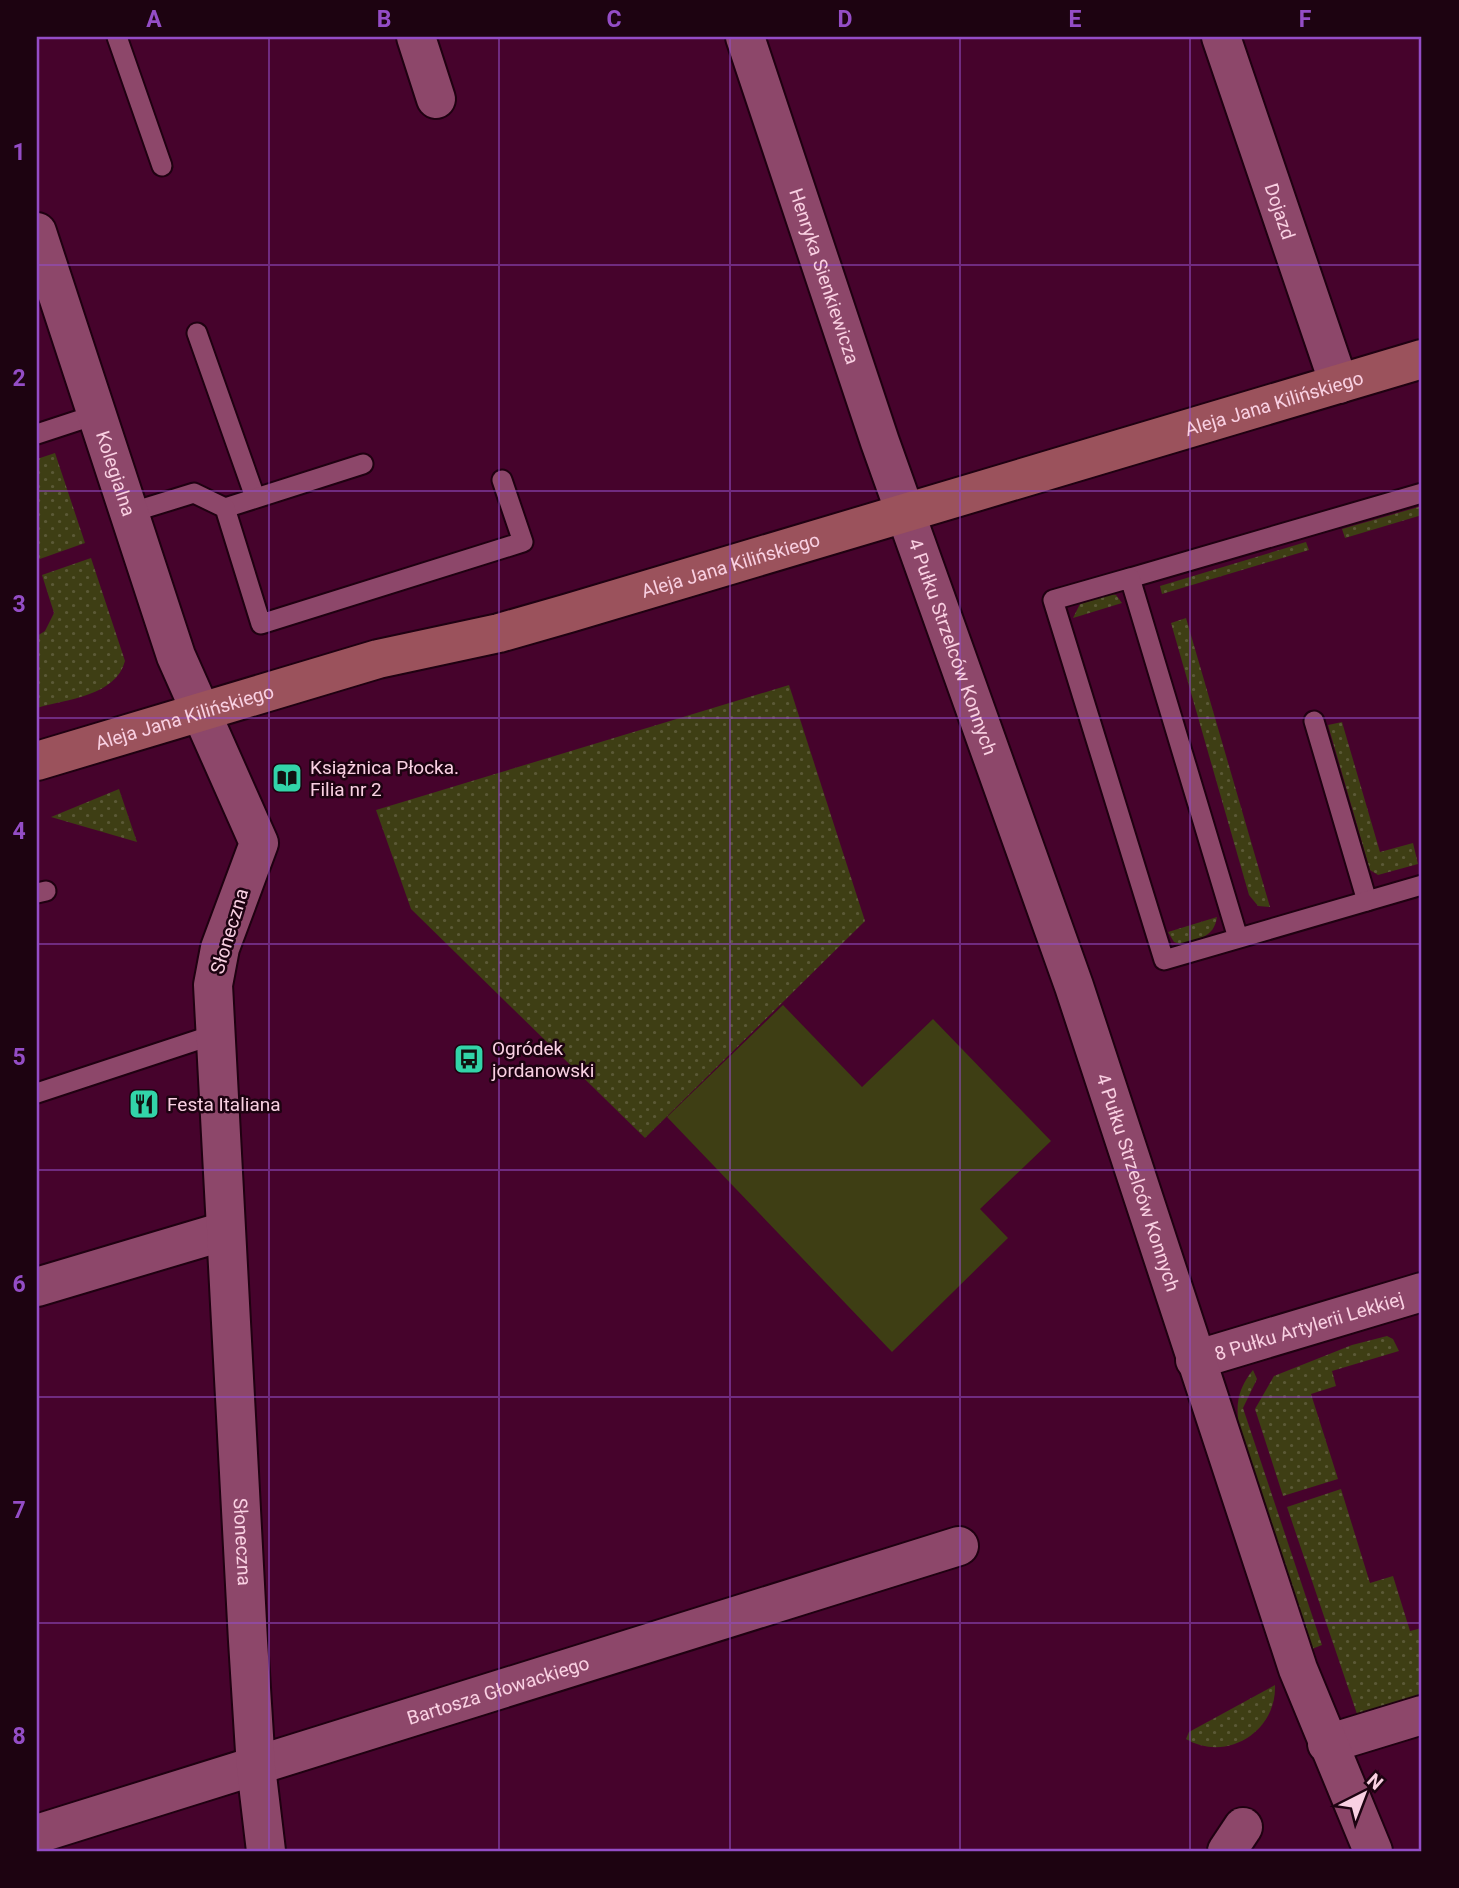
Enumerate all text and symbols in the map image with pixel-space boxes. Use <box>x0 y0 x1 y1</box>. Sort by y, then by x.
text: A <box>146 6 162 33</box>
text: B <box>377 6 391 33</box>
text: C <box>606 6 622 33</box>
text: D <box>838 6 852 33</box>
text: E <box>1069 6 1082 33</box>
text: F <box>1299 6 1312 33</box>
text: 1 <box>12 139 26 166</box>
street label: Dojazd <box>1260 180 1300 243</box>
street label: Henryka Sienkiewicza <box>784 185 864 367</box>
text: 2 <box>12 365 26 392</box>
street label: Aleja Jana Kilińskiego <box>1182 366 1366 441</box>
street label: Kolegialna <box>91 428 140 519</box>
street label: Aleja Jana Kilińskiego <box>639 528 823 603</box>
street label: 4 Pułku Strzelców Konnych <box>903 535 1002 758</box>
text: 3 <box>12 591 26 618</box>
street label: Aleja Jana Kilińskiego <box>93 680 277 755</box>
place label: Książnica Płocka. Filia nr 2 <box>310 756 459 801</box>
library icon: Książnica Płocka. Filia nr 2 <box>270 761 304 795</box>
text: 4 <box>12 818 26 845</box>
street label: Słoneczna <box>206 886 253 977</box>
place label: Ogródek jordanowski <box>491 1037 594 1082</box>
bus stop icon: Ogródek jordanowski <box>452 1042 486 1076</box>
text: 5 <box>12 1044 26 1071</box>
street label: 4 Pułku Strzelców Konnych <box>1091 1070 1184 1295</box>
restaurant icon: Festa Italiana <box>127 1087 161 1121</box>
place label: Festa Italiana <box>167 1093 281 1116</box>
text: 6 <box>12 1271 26 1298</box>
street label: 8 Pułku Artylerii Lekkiej <box>1212 1287 1406 1366</box>
text: 7 <box>12 1497 26 1524</box>
street label: Słoneczna <box>228 1497 256 1586</box>
street label: Bartosza Głowackiego <box>404 1651 592 1730</box>
text: 8 <box>12 1723 26 1750</box>
north arrow <box>1330 1758 1400 1828</box>
text: N <box>1362 1769 1388 1795</box>

